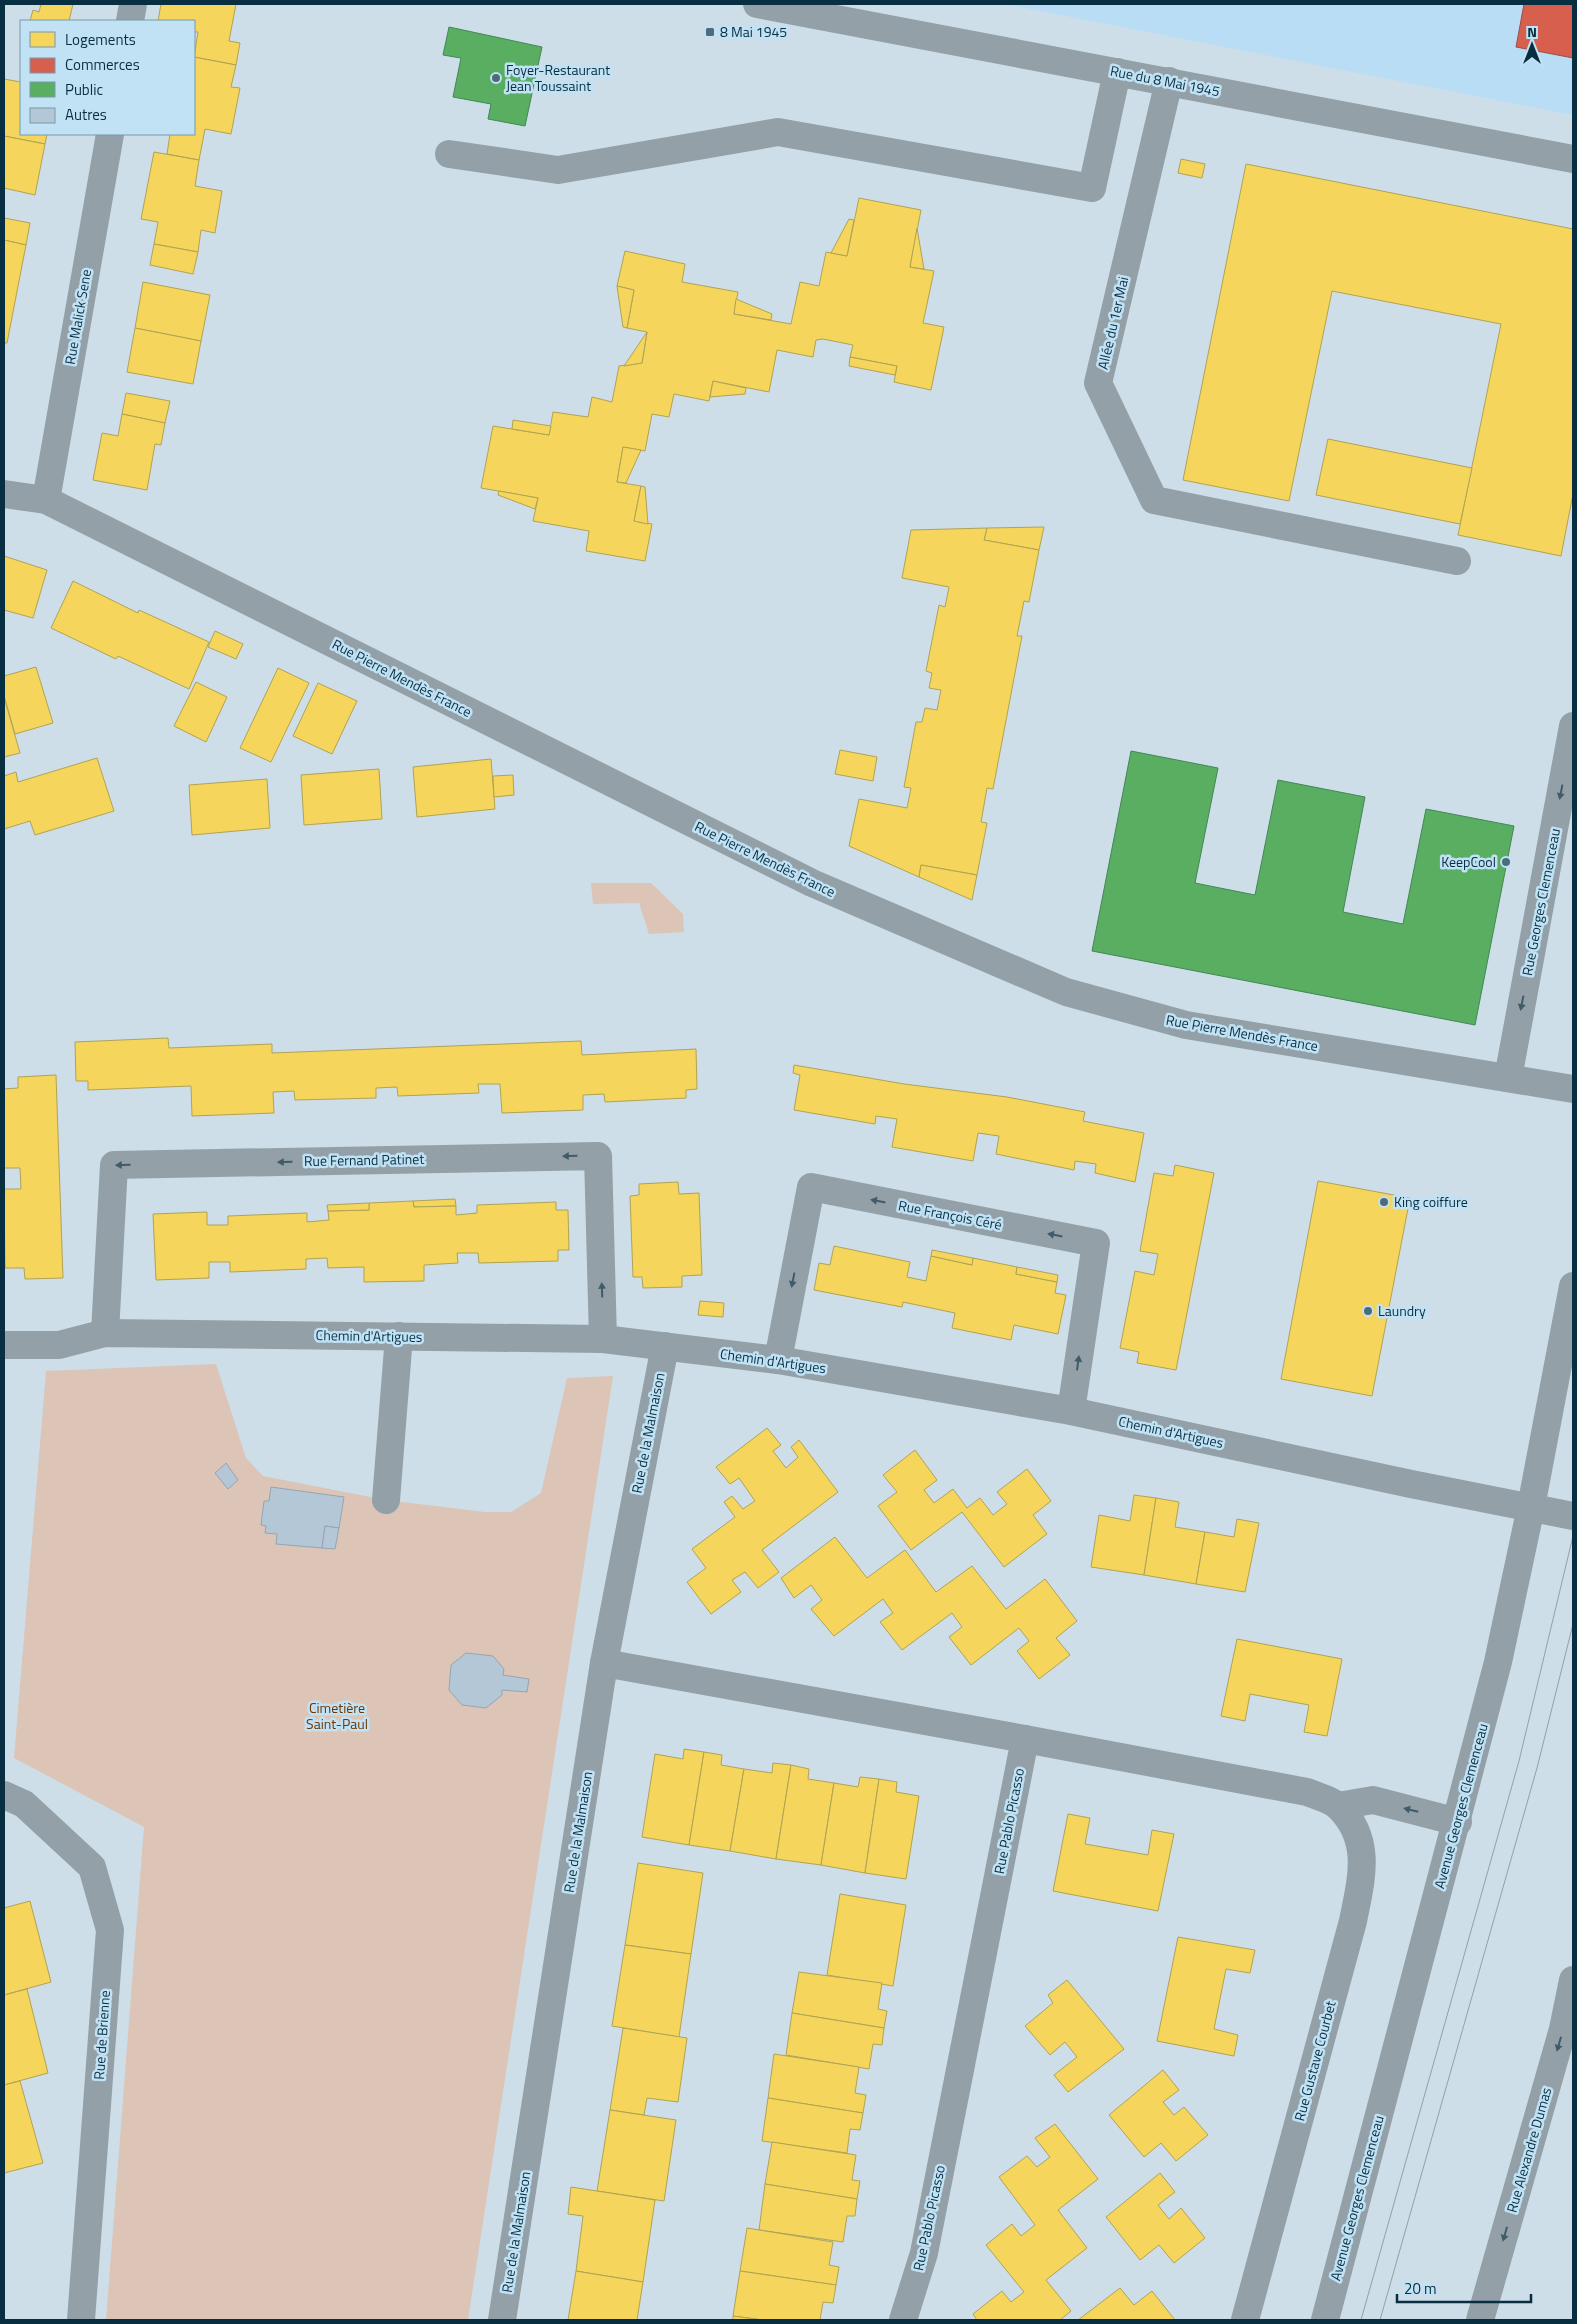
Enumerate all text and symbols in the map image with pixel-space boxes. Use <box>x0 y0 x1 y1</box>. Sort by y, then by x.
legend <box>20 20 195 135</box>
north arrow <box>1507 20 1557 70</box>
place label: 8 Mai 1945 <box>720 21 787 42</box>
text: N <box>1527 21 1537 42</box>
marker: 8 Mai 1945 <box>704 26 716 38</box>
text: Logements <box>65 28 136 51</box>
text: Commerces <box>65 53 140 76</box>
place label: Foyer-Restaurant Jean Toussaint <box>506 59 610 96</box>
street label: Rue du 8 Mai 1945 <box>1108 60 1222 101</box>
marker: Foyer-Restaurant Jean Toussaint <box>490 72 502 84</box>
text: Public <box>65 78 103 101</box>
text: Autres <box>65 103 107 126</box>
street label: Rue Malick Sene <box>59 268 96 366</box>
street label: Allée du 1er Mai <box>1092 274 1133 371</box>
street label: Rue Pierre Mendès France <box>329 633 476 722</box>
one-way arrow <box>1557 784 1565 800</box>
street label: Rue Pierre Mendès France <box>691 815 839 902</box>
street label: Rue Georges Clemenceau <box>1516 826 1565 977</box>
place label: KeepCool <box>1441 851 1496 872</box>
marker: KeepCool <box>1500 856 1512 868</box>
one-way arrow <box>1517 995 1525 1011</box>
street label: Rue Pierre Mendès France <box>1164 1009 1320 1056</box>
street label: Rue Fernand Patinet <box>304 1148 424 1171</box>
one-way arrow <box>562 1152 578 1160</box>
one-way arrow <box>277 1158 293 1166</box>
one-way arrow <box>115 1161 131 1169</box>
place label: King coiffure <box>1394 1191 1468 1212</box>
street label: Rue François Céré <box>897 1194 1004 1235</box>
one-way arrow <box>870 1196 886 1204</box>
marker: King coiffure <box>1378 1196 1390 1208</box>
one-way arrow <box>1047 1231 1062 1239</box>
one-way arrow <box>789 1272 797 1287</box>
one-way arrow <box>598 1282 606 1298</box>
place label: Laundry <box>1378 1300 1426 1321</box>
marker: Laundry <box>1362 1305 1374 1317</box>
street label: Chemin d'Artigues <box>315 1324 423 1347</box>
street label: Chemin d'Artigues <box>719 1343 827 1378</box>
one-way arrow <box>1074 1354 1082 1370</box>
street label: Rue de la Malmaison <box>626 1371 669 1495</box>
street label: Chemin d'Artigues <box>1117 1410 1225 1453</box>
park label: Cimetière Saint-Paul <box>306 1697 368 1734</box>
street label: Avenue Georges Clemenceau <box>1428 1721 1493 1891</box>
street label: Rue Pablo Picasso <box>988 1766 1029 1876</box>
street label: Rue de la Malmaison <box>558 1770 597 1894</box>
one-way arrow <box>1403 1806 1418 1814</box>
street label: Rue de Brienne <box>88 1990 115 2080</box>
street label: Rue Gustave Courbet <box>1288 1998 1341 2123</box>
one-way arrow <box>1555 2037 1563 2052</box>
street label: Rue Alexandre Dumas <box>1501 2085 1556 2215</box>
street label: Avenue Georges Clemenceau <box>1324 2113 1389 2283</box>
street label: Rue Pablo Picasso <box>907 2163 950 2273</box>
street label: Rue de la Malmaison <box>496 2170 535 2294</box>
one-way arrow <box>1500 2227 1508 2242</box>
scale bar <box>1397 2272 1531 2304</box>
text: 20 m <box>1404 2277 1437 2300</box>

